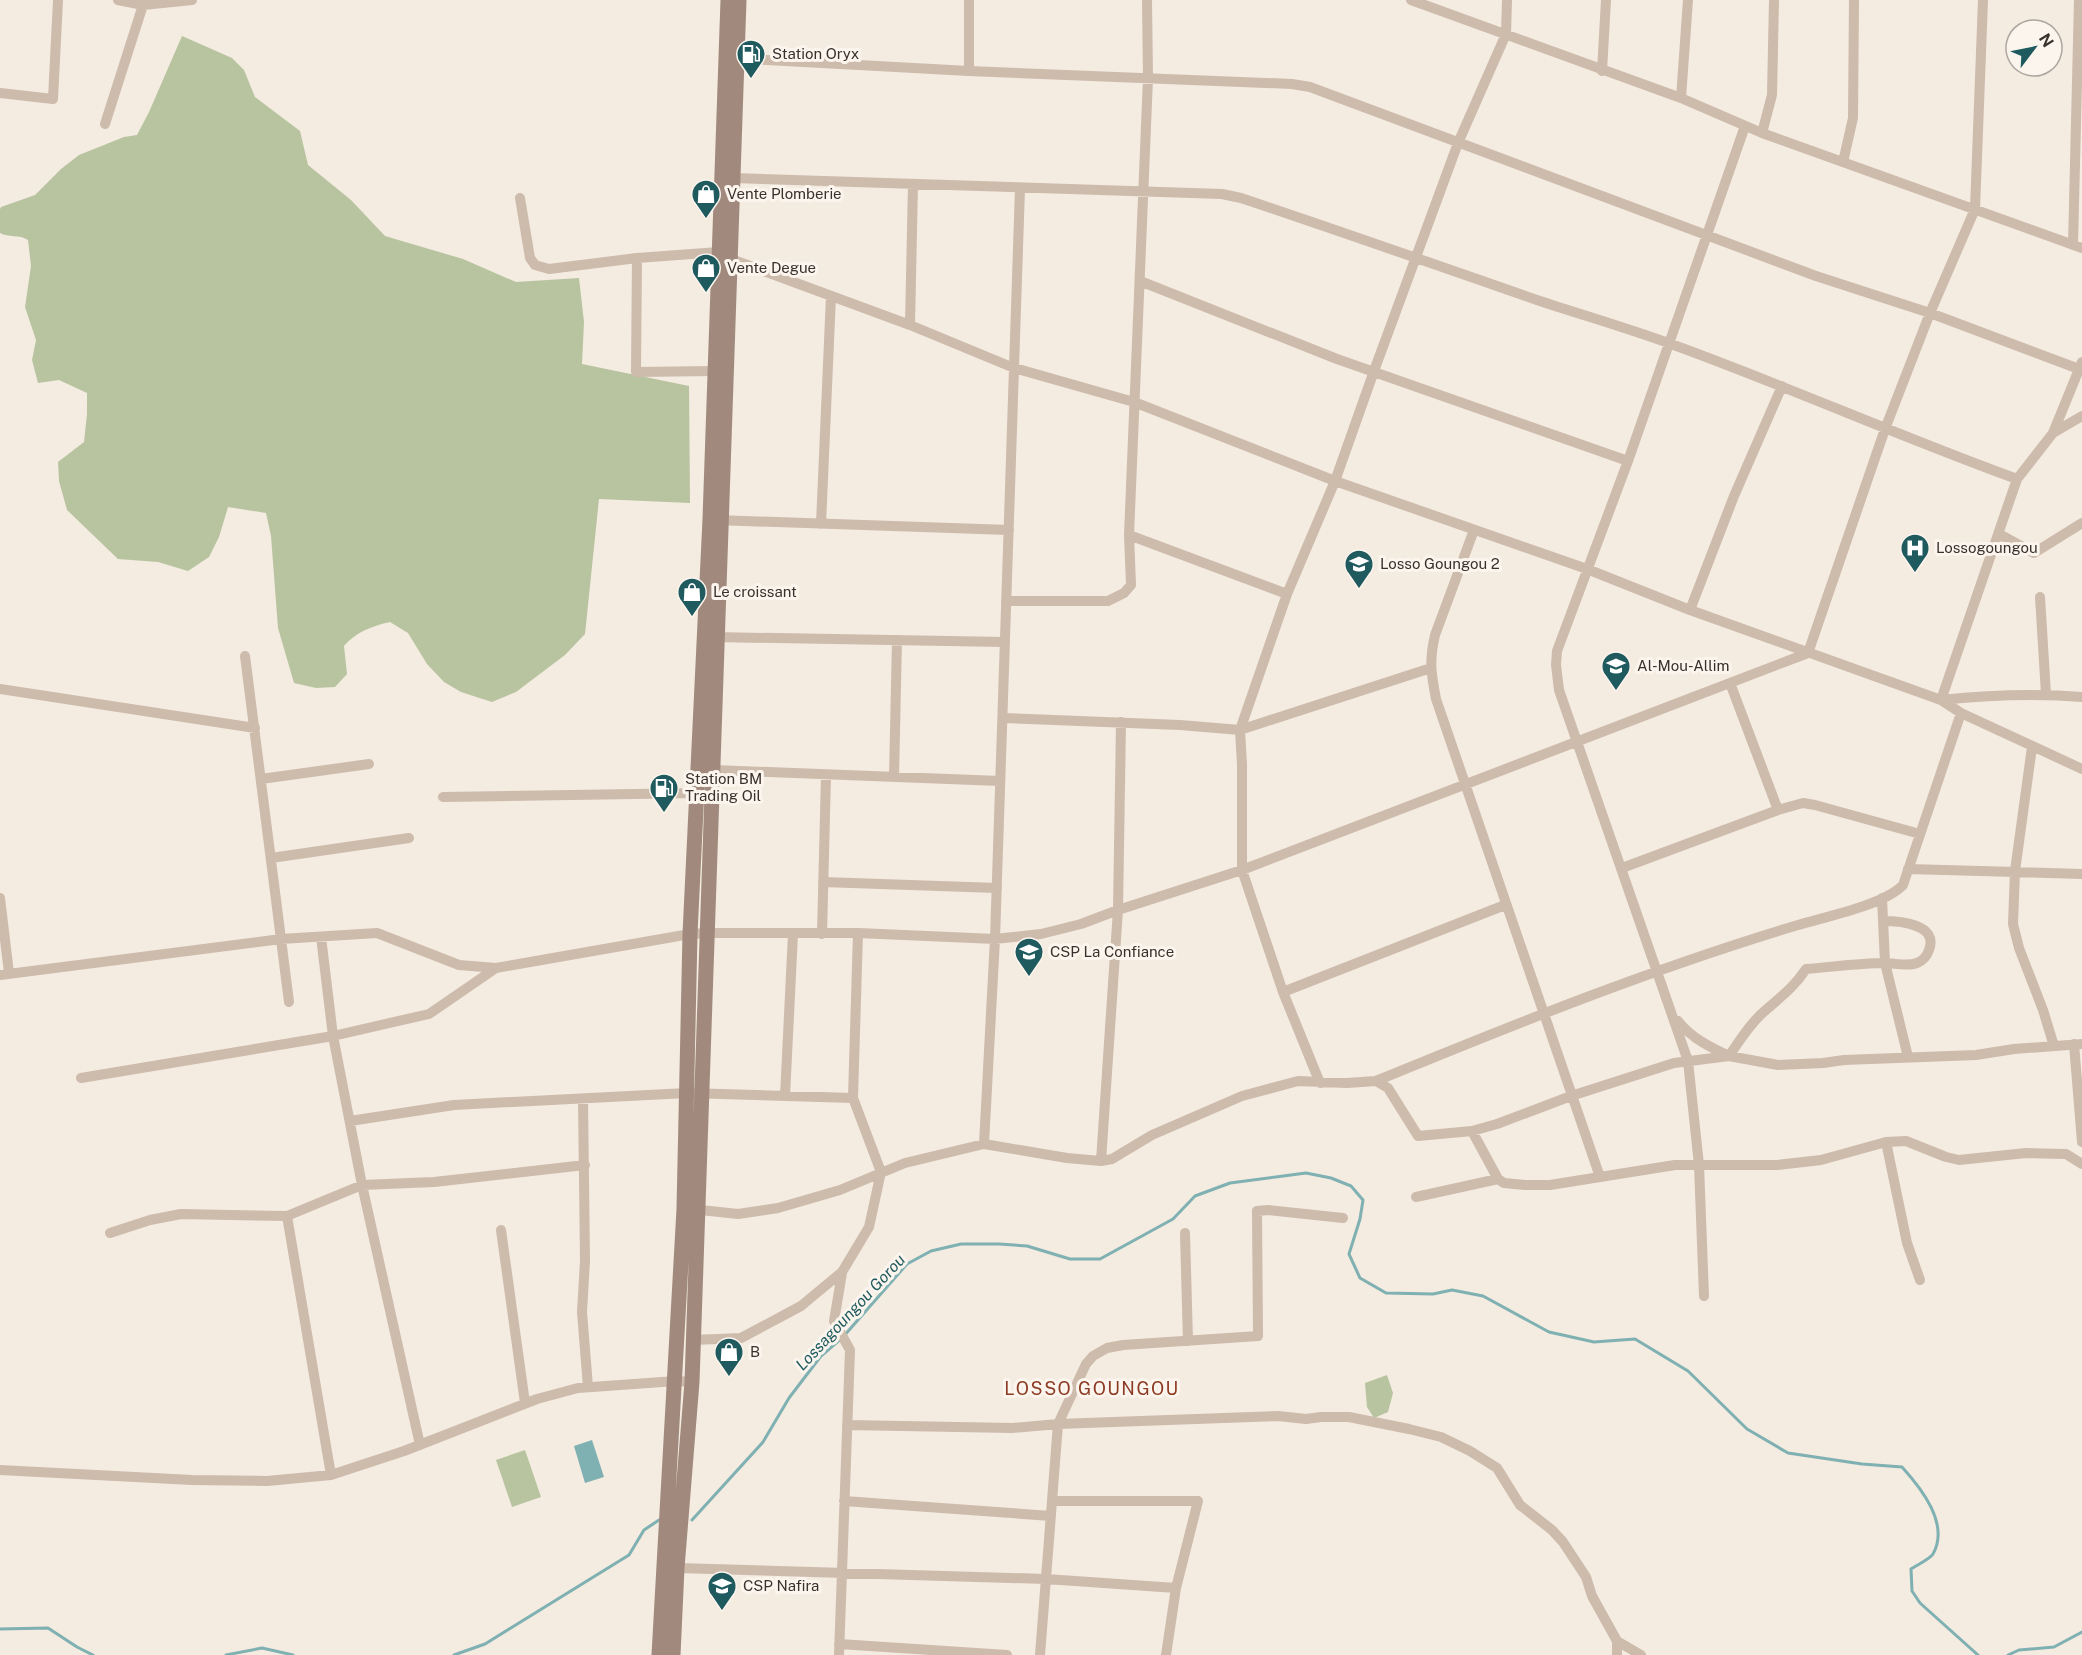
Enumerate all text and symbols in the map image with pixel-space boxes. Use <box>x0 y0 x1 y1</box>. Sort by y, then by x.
north arrow <box>2004 18 2064 78</box>
text: N <box>2035 30 2058 51</box>
fuel station icon: Station Oryx <box>735 38 767 80</box>
place label: Station Oryx <box>772 45 859 62</box>
shop icon: Vente Plomberie <box>690 178 722 220</box>
place label: Vente Plomberie <box>727 185 842 202</box>
shop icon: Vente Degue <box>690 252 722 294</box>
place label: Vente Degue <box>727 259 816 276</box>
hospital icon: Lossogoungou <box>1899 532 1931 574</box>
place label: Lossogoungou <box>1936 539 2038 556</box>
school or university icon: Losso Goungou 2 <box>1343 548 1375 590</box>
place label: Losso Goungou 2 <box>1380 555 1500 572</box>
shop icon: Le croissant <box>676 576 708 618</box>
place label: Le croissant <box>713 583 797 600</box>
school or university icon: Al-Mou-Allim <box>1600 650 1632 692</box>
place label: Al-Mou-Allim <box>1637 657 1729 674</box>
place label: Station BM Trading Oil <box>685 770 762 804</box>
fuel station icon: Station BM Trading Oil <box>648 772 680 814</box>
school or university icon: CSP La Confiance <box>1013 936 1045 978</box>
place label: CSP La Confiance <box>1050 943 1174 960</box>
water label: Lossagoungou Gorou <box>792 1250 909 1374</box>
shop icon: B <box>713 1336 745 1378</box>
place label: B <box>750 1343 760 1360</box>
district label: LOSSO GOUNGOU <box>1004 1378 1180 1399</box>
school or university icon: CSP Nafira <box>706 1570 738 1612</box>
place label: CSP Nafira <box>743 1577 819 1594</box>

